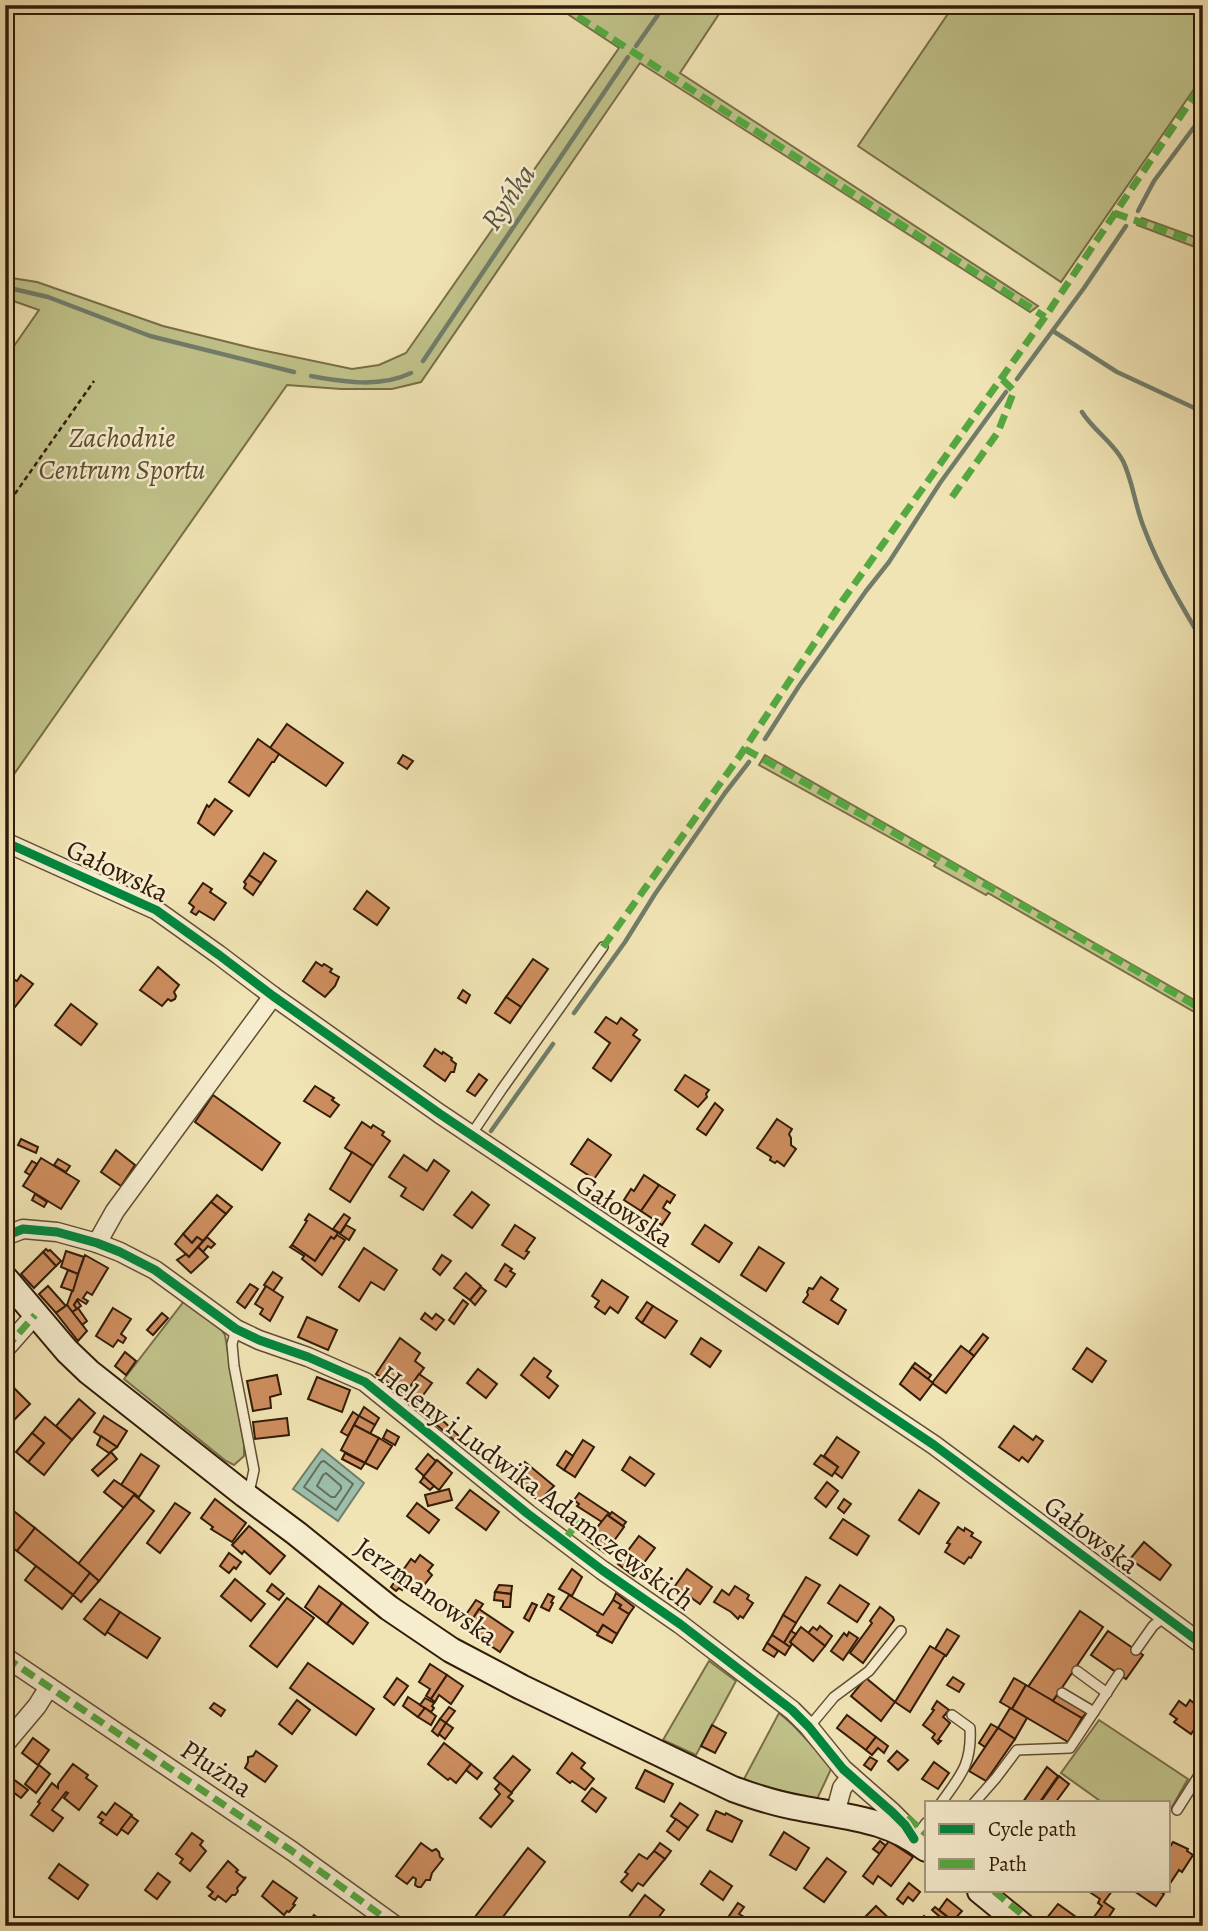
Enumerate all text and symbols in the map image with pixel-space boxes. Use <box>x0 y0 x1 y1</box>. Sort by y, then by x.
water label: Ryńka <box>471 156 545 238</box>
park label: Zachodnie Centrum Sportu <box>39 419 205 489</box>
street label: Gałowska <box>60 830 175 912</box>
street label: Gałowska <box>568 1165 681 1257</box>
street label: Heleny i Ludwika Adamczewskich <box>370 1356 702 1619</box>
street label: Gałowska <box>1036 1487 1147 1583</box>
street label: Jerzmanowska <box>347 1528 506 1655</box>
street label: Płużna <box>173 1731 260 1807</box>
legend <box>925 1801 1170 1892</box>
text: Cycle path <box>988 1815 1077 1843</box>
text: Path <box>988 1850 1027 1878</box>

